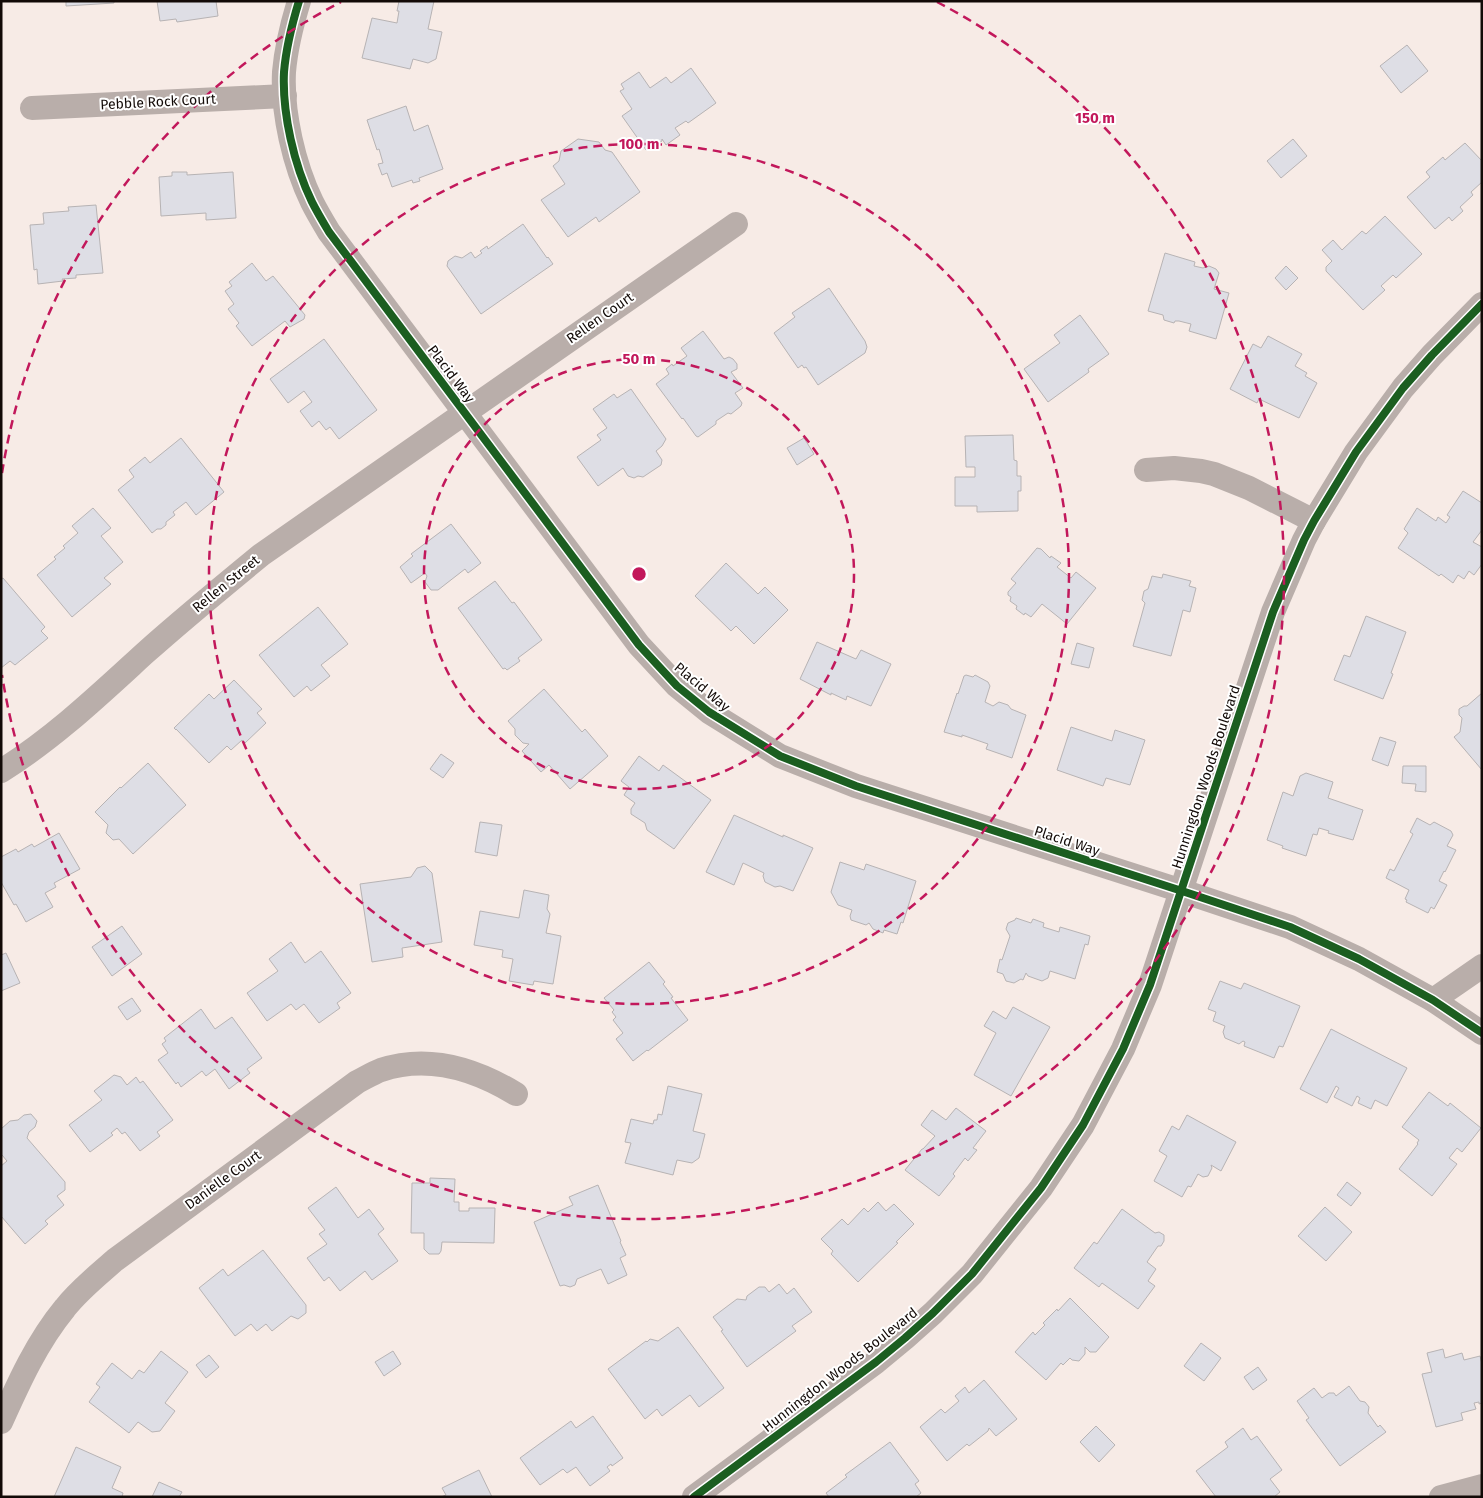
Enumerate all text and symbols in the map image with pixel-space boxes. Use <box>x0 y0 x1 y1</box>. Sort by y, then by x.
street label: Pebble Rock Court <box>100 90 217 114</box>
text: 150 m <box>1075 109 1115 127</box>
text: 100 m <box>619 135 659 153</box>
street label: Rellen Court <box>563 288 638 347</box>
street label: Placid Way <box>424 342 478 406</box>
text: 50 m <box>622 350 656 368</box>
street label: Rellen Street <box>189 551 264 616</box>
centre of rings <box>630 565 648 583</box>
street label: Placid Way <box>671 659 734 715</box>
street label: Hunningdon Woods Boulevard <box>1168 683 1244 871</box>
street label: Placid Way <box>1032 822 1102 860</box>
street label: Danielle Court <box>182 1146 265 1213</box>
street label: Hunningdon Woods Boulevard <box>759 1304 921 1436</box>

